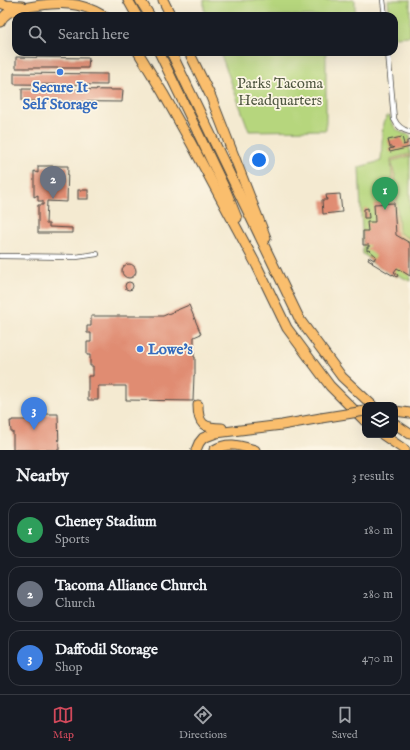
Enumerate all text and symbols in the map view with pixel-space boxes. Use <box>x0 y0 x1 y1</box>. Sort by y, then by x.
search box <box>12 12 398 56</box>
icon: search <box>26 23 48 45</box>
text: Search here <box>58 25 129 44</box>
marker: Secure It Self Storage <box>55 67 65 77</box>
park label: Parks Tacoma Headquarters <box>237 74 323 110</box>
place label: Secure It Self Storage <box>22 78 98 114</box>
your location <box>249 150 269 170</box>
pin: 2 <box>40 166 66 199</box>
pin: 1 <box>372 177 398 210</box>
place label: Lowe's <box>148 340 193 359</box>
marker: Lowe's <box>135 344 145 354</box>
pin: 3 <box>21 397 47 430</box>
map controls <box>362 402 398 438</box>
button: layers <box>362 402 398 438</box>
text: Nearby <box>16 466 69 487</box>
text: 3 results <box>352 468 394 485</box>
text: Cheney Stadium <box>55 512 157 531</box>
text: 1 <box>28 522 32 539</box>
text: 180 m <box>364 522 393 539</box>
text: Sports <box>55 531 90 548</box>
text: Tacoma Alliance Church <box>55 576 207 595</box>
text: 2 <box>27 586 33 603</box>
text: 280 m <box>363 586 393 603</box>
text: Church <box>55 595 95 612</box>
text: Daffodil Storage <box>55 640 158 659</box>
text: 3 <box>28 650 32 667</box>
text: 470 m <box>362 650 393 667</box>
text: Shop <box>55 659 83 676</box>
tab: Map <box>52 704 74 742</box>
tab: Directions <box>179 704 227 742</box>
tab: Saved <box>332 704 358 742</box>

